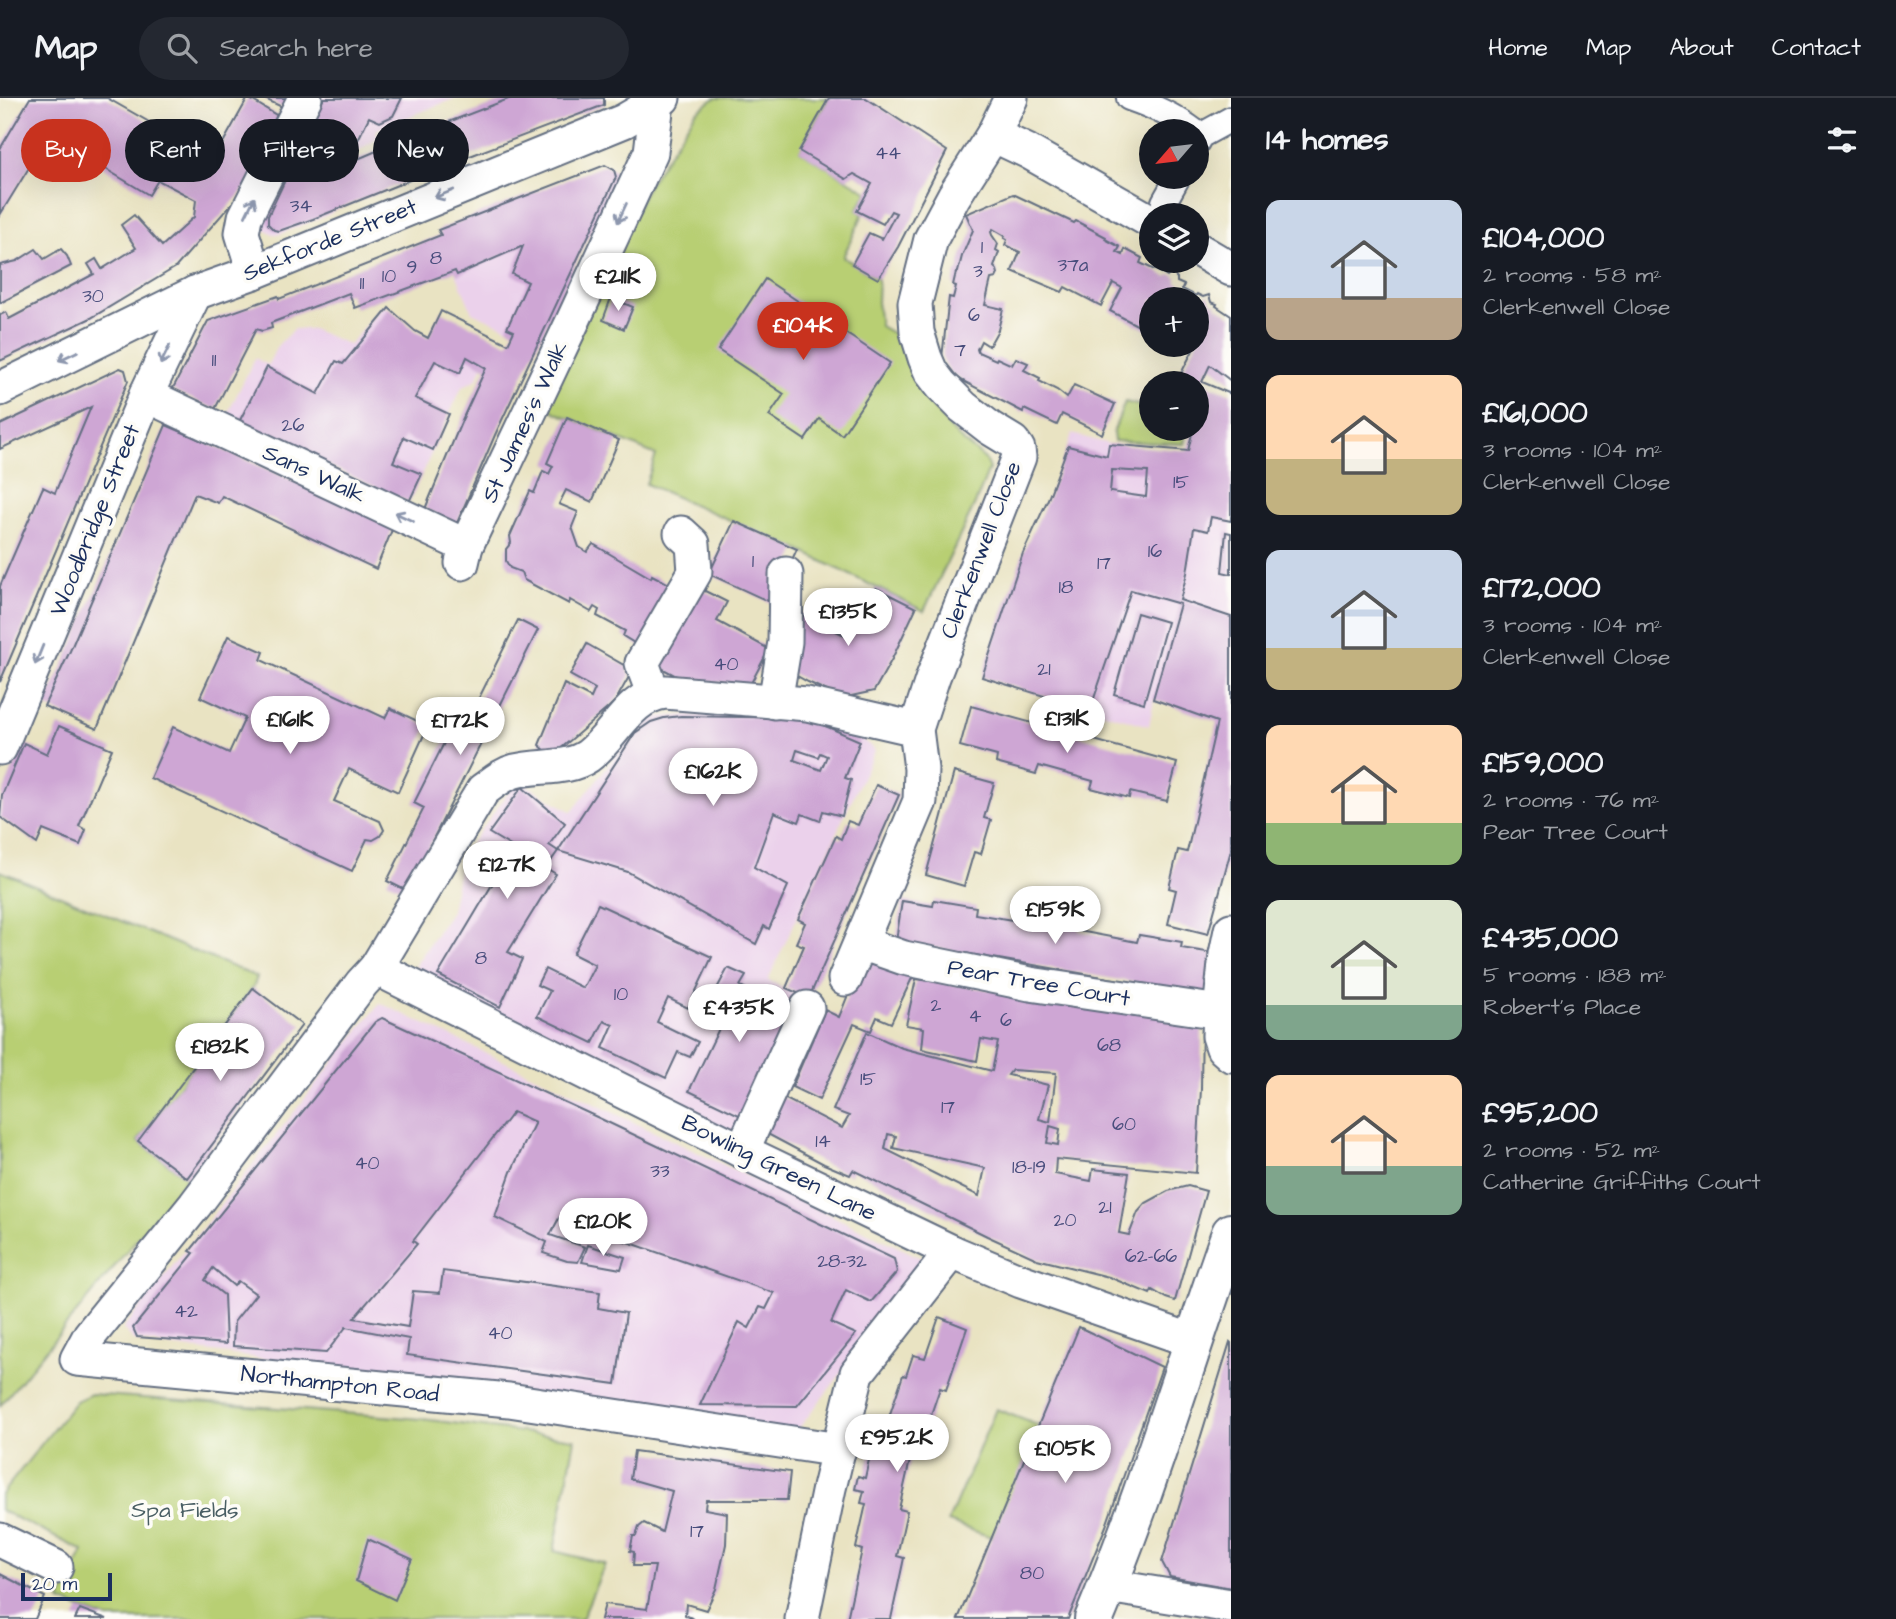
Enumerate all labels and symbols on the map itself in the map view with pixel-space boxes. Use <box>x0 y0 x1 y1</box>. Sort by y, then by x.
north arrow <box>1139 119 1209 189</box>
house number: 44 <box>875 140 901 167</box>
one-way arrow <box>434 188 456 201</box>
street label: Sekforde Street <box>238 190 422 289</box>
house number: 34 <box>290 193 312 220</box>
one-way arrow <box>244 197 258 218</box>
one-way arrow <box>615 203 628 224</box>
house number: 1 <box>981 234 984 261</box>
house number: 8 <box>430 245 442 272</box>
house number: 37a <box>1057 252 1089 279</box>
house number: 9 <box>407 254 417 281</box>
pin: £211K <box>569 254 667 313</box>
house number: 3 <box>973 258 983 285</box>
house number: 10 <box>382 263 396 290</box>
house number: 11 <box>360 270 365 297</box>
house number: 30 <box>82 283 104 310</box>
pin: £104K <box>754 302 852 362</box>
house number: 6 <box>968 302 980 329</box>
street label: St James's Walk <box>474 336 576 508</box>
house number: 7 <box>954 337 966 364</box>
one-way arrow <box>158 344 172 365</box>
house number: 11 <box>212 347 217 374</box>
one-way arrow <box>58 349 79 363</box>
house number: 26 <box>282 412 304 439</box>
street label: Woodbridge Street <box>42 418 149 621</box>
street label: Sans Walk <box>257 436 371 512</box>
street label: Clerkenwell Close <box>932 457 1030 643</box>
house number: 15 <box>1173 469 1189 496</box>
one-way arrow <box>394 509 415 523</box>
house number: 16 <box>1148 538 1162 565</box>
house number: 1 <box>752 548 755 575</box>
house number: 17 <box>1097 550 1111 577</box>
house number: 18 <box>1059 574 1073 601</box>
pin: £135K <box>799 588 897 648</box>
one-way arrow <box>31 643 44 665</box>
house number: 40 <box>714 651 738 678</box>
house number: 21 <box>1037 656 1051 683</box>
pin: £161K <box>241 696 339 756</box>
pin: £131K <box>1018 696 1116 755</box>
pin: £172K <box>411 698 509 757</box>
pin: £162K <box>664 748 762 808</box>
pin: £127K <box>458 842 556 901</box>
pin: £159K <box>1006 886 1104 946</box>
house number: 8 <box>475 945 487 972</box>
street label: Pear Tree Court <box>945 951 1133 1015</box>
house number: 10 <box>614 981 628 1008</box>
pin: £435K <box>690 984 788 1044</box>
house number: 2 <box>931 992 942 1019</box>
house number: 4 <box>969 1003 982 1030</box>
house number: 6 <box>1000 1007 1012 1034</box>
pin: £182K <box>171 1024 269 1083</box>
house number: 68 <box>1097 1032 1121 1059</box>
house number: 15 <box>860 1066 876 1093</box>
house number: 17 <box>941 1094 955 1121</box>
street label: Bowling Green Lane <box>676 1107 882 1230</box>
house number: 60 <box>1112 1111 1136 1138</box>
house number: 14 <box>815 1128 831 1155</box>
house number: 40 <box>355 1150 379 1177</box>
house number: 18-19 <box>1012 1154 1046 1181</box>
house number: 33 <box>650 1158 670 1185</box>
house number: 21 <box>1098 1194 1112 1221</box>
pin: £120K <box>554 1198 652 1258</box>
house number: 20 <box>1054 1207 1076 1234</box>
house number: 62-66 <box>1125 1243 1177 1270</box>
house number: 28-32 <box>817 1248 867 1275</box>
house number: 42 <box>174 1298 198 1325</box>
house number: 40 <box>488 1320 512 1347</box>
street label: Northampton Road <box>239 1358 441 1410</box>
pin: £95.2K <box>840 1414 954 1474</box>
pin: £105K <box>1016 1426 1114 1485</box>
park label: Spa Fields <box>131 1494 239 1526</box>
house number: 17 <box>690 1518 704 1545</box>
house number: 80 <box>1020 1560 1044 1587</box>
scale bar <box>21 1570 112 1602</box>

